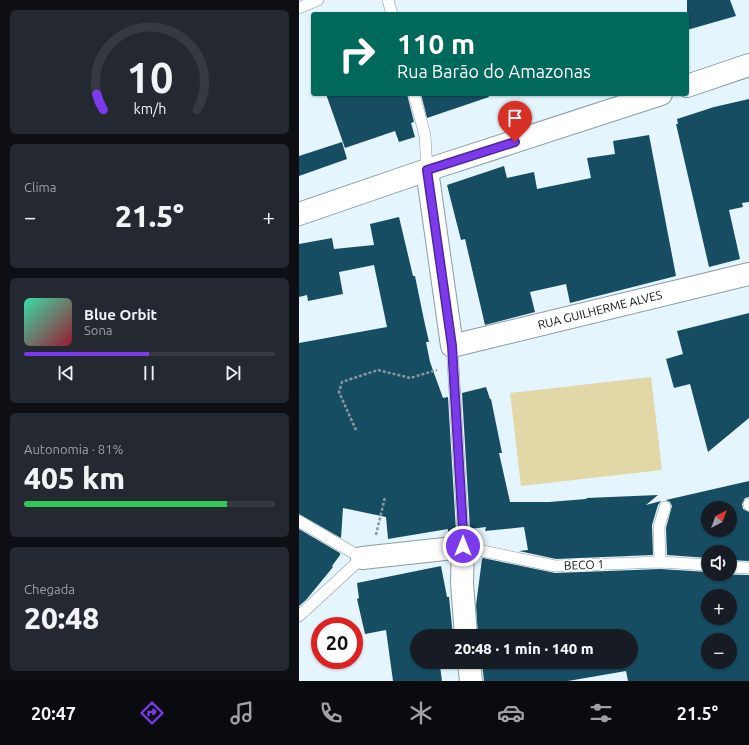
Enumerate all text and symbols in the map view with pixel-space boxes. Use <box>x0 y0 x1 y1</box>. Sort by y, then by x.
icon: right <box>331 28 383 80</box>
text: 110 m <box>397 28 475 59</box>
text: 10 <box>126 54 173 101</box>
text: Rua Barão do Amazonas <box>397 61 591 81</box>
text: km/h <box>133 101 166 117</box>
pin <box>498 101 532 142</box>
icon: arrive <box>504 107 526 129</box>
text: Clima <box>24 180 56 194</box>
text: 21.5° <box>115 199 184 233</box>
text: − <box>24 204 36 229</box>
text: + <box>263 204 275 229</box>
street label: RUA GUILHERME ALVES <box>536 288 663 331</box>
text: Blue Orbit <box>84 306 157 323</box>
text: Sona <box>84 323 113 337</box>
icon: previous <box>55 362 77 384</box>
icon: pause <box>138 362 160 384</box>
icon: next <box>222 362 244 384</box>
text: Autonomia · 81% <box>24 442 123 456</box>
text: 405 km <box>24 461 125 495</box>
north arrow <box>701 501 737 537</box>
map controls <box>701 501 737 669</box>
position arrow <box>442 525 484 567</box>
button: sound <box>701 545 737 581</box>
street label: BECO 1 <box>564 557 604 572</box>
text: Chegada <box>24 582 75 596</box>
button: + <box>701 589 737 625</box>
text: 20:48 <box>24 601 99 635</box>
speed limit sign: 20 <box>311 617 363 669</box>
button: − <box>701 633 737 669</box>
text: 20:48 · 1 min · 140 m <box>454 640 594 657</box>
icon: directions <box>138 699 166 727</box>
icon: music <box>228 699 256 727</box>
icon: phone <box>317 699 345 727</box>
icon: climate <box>407 699 435 727</box>
icon: car <box>497 699 525 727</box>
icon: filters <box>587 699 615 727</box>
text: 20:47 <box>31 703 76 723</box>
text: 21.5° <box>677 703 718 723</box>

